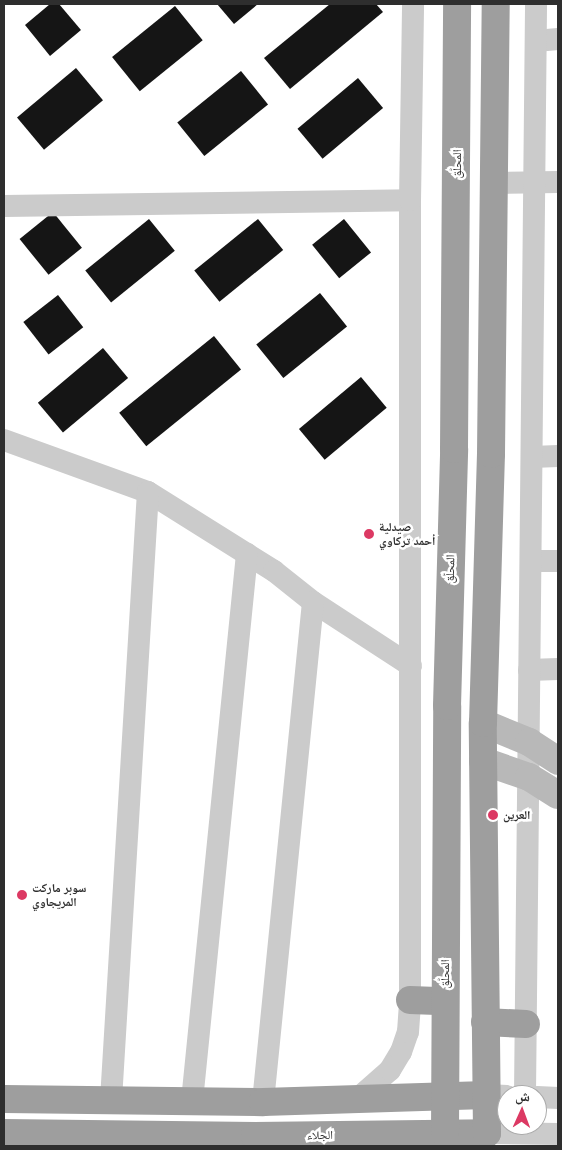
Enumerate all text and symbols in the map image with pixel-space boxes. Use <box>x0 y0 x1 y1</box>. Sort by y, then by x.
street label: المحلّق <box>450 150 464 178</box>
place label: صيدلية أحمد تركاوي <box>379 520 435 548</box>
marker: صيدلية أحمد تركاوي <box>363 528 375 540</box>
street label: المحلّق <box>443 554 457 584</box>
place label: العرين <box>503 808 530 822</box>
marker: العرين <box>487 809 499 821</box>
place label: سوبر ماركت المريجاوي <box>32 881 86 909</box>
marker: سوبر ماركت المريجاوي <box>16 889 28 901</box>
street label: المحلّق <box>438 960 452 988</box>
north arrow <box>497 1085 547 1135</box>
text: ش <box>515 1087 530 1105</box>
street label: الجلاء <box>307 1128 333 1142</box>

